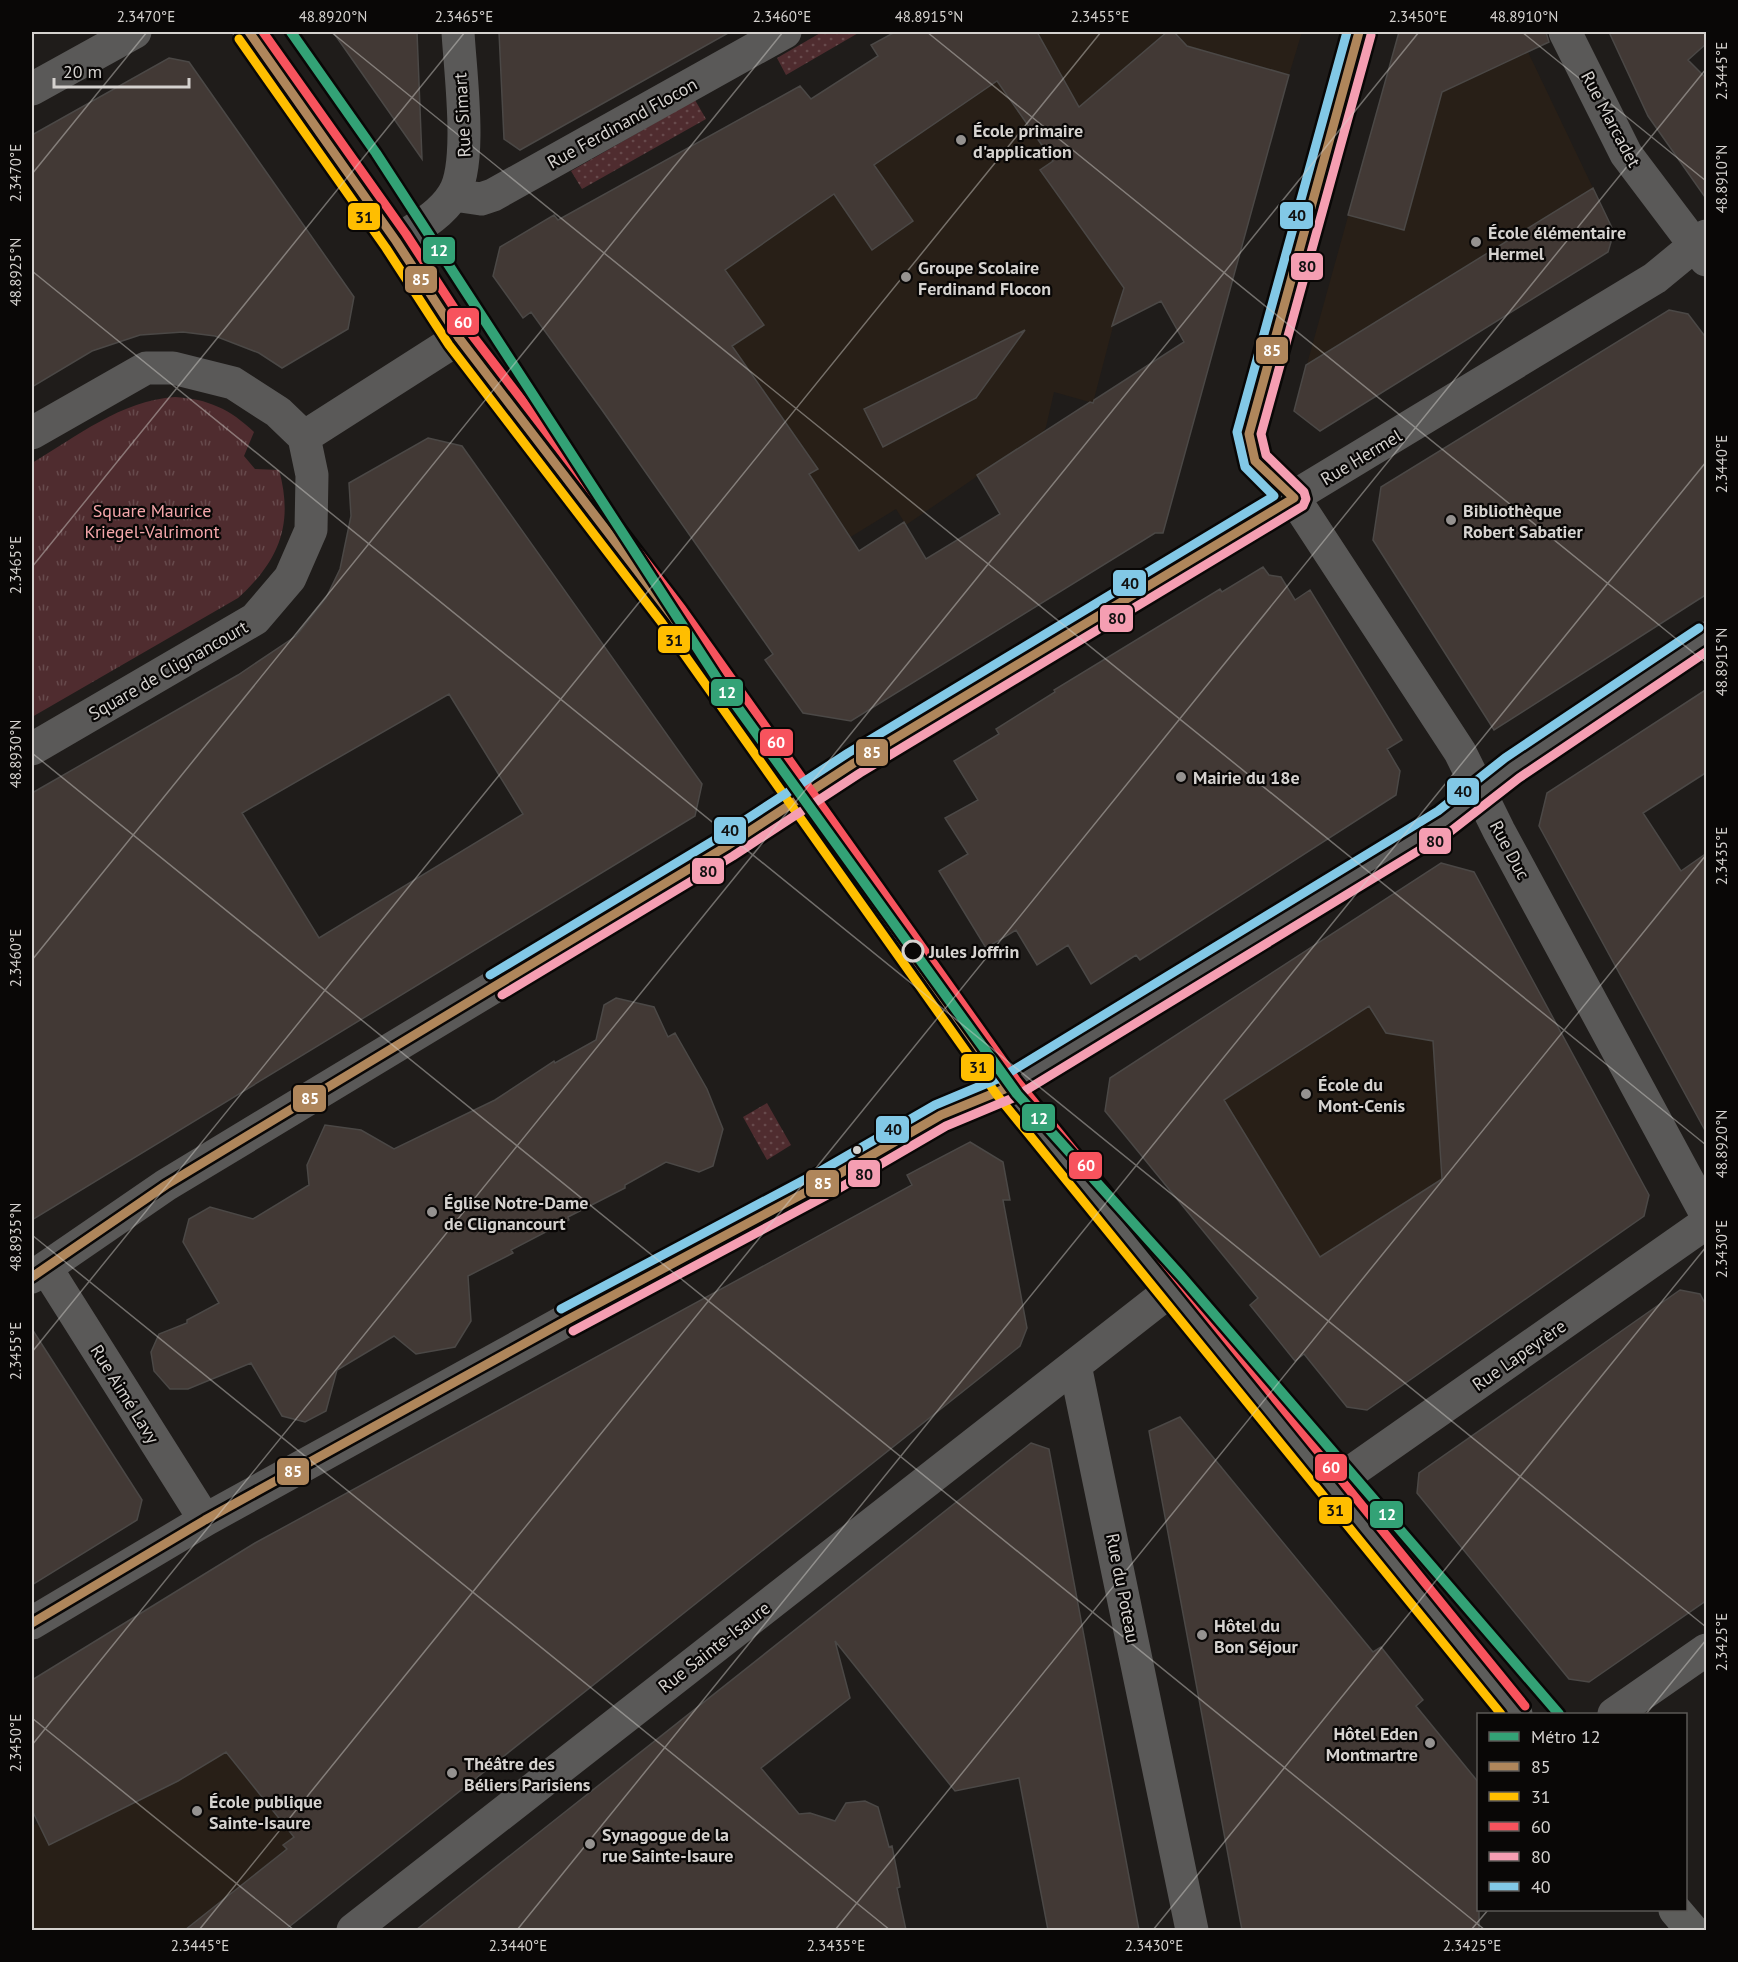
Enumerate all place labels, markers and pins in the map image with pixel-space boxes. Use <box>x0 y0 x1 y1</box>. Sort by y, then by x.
place label: École primaire d'application <box>973 119 1083 163</box>
marker: École primaire d'application <box>954 133 968 147</box>
place label: École élémentaire Hermel <box>1488 221 1626 265</box>
marker: École élémentaire Hermel <box>1469 235 1483 249</box>
place label: Groupe Scolaire Ferdinand Flocon <box>918 256 1051 300</box>
marker: Groupe Scolaire Ferdinand Flocon <box>899 270 913 284</box>
place label: Bibliothèque Robert Sabatier <box>1463 499 1583 543</box>
marker: Bibliothèque Robert Sabatier <box>1444 513 1458 527</box>
place label: Mairie du 18e <box>1193 766 1300 789</box>
marker: Mairie du 18e <box>1174 770 1188 784</box>
marker: Jules Joffrin <box>902 940 924 962</box>
place label: Jules Joffrin <box>928 940 1019 963</box>
place label: École du Mont-Cenis <box>1318 1073 1406 1117</box>
marker: École du Mont-Cenis <box>1299 1087 1313 1101</box>
unlabelled marker <box>851 1144 863 1156</box>
place label: Église Notre-Dame de Clignancourt <box>444 1191 588 1235</box>
marker: Église Notre-Dame de Clignancourt <box>425 1205 439 1219</box>
place label: Hôtel du Bon Séjour <box>1214 1614 1299 1658</box>
marker: Hôtel du Bon Séjour <box>1195 1628 1209 1642</box>
place label: Hôtel Eden Montmartre <box>1326 1722 1418 1766</box>
marker: Hôtel Eden Montmartre <box>1423 1736 1437 1750</box>
place label: Théâtre des Béliers Parisiens <box>464 1752 591 1796</box>
marker: Théâtre des Béliers Parisiens <box>445 1766 459 1780</box>
place label: École publique Sainte-Isaure <box>209 1790 322 1834</box>
marker: École publique Sainte-Isaure <box>190 1804 204 1818</box>
place label: Synagogue de la rue Sainte-Isaure <box>602 1823 733 1867</box>
marker: Synagogue de la rue Sainte-Isaure <box>583 1837 597 1851</box>

